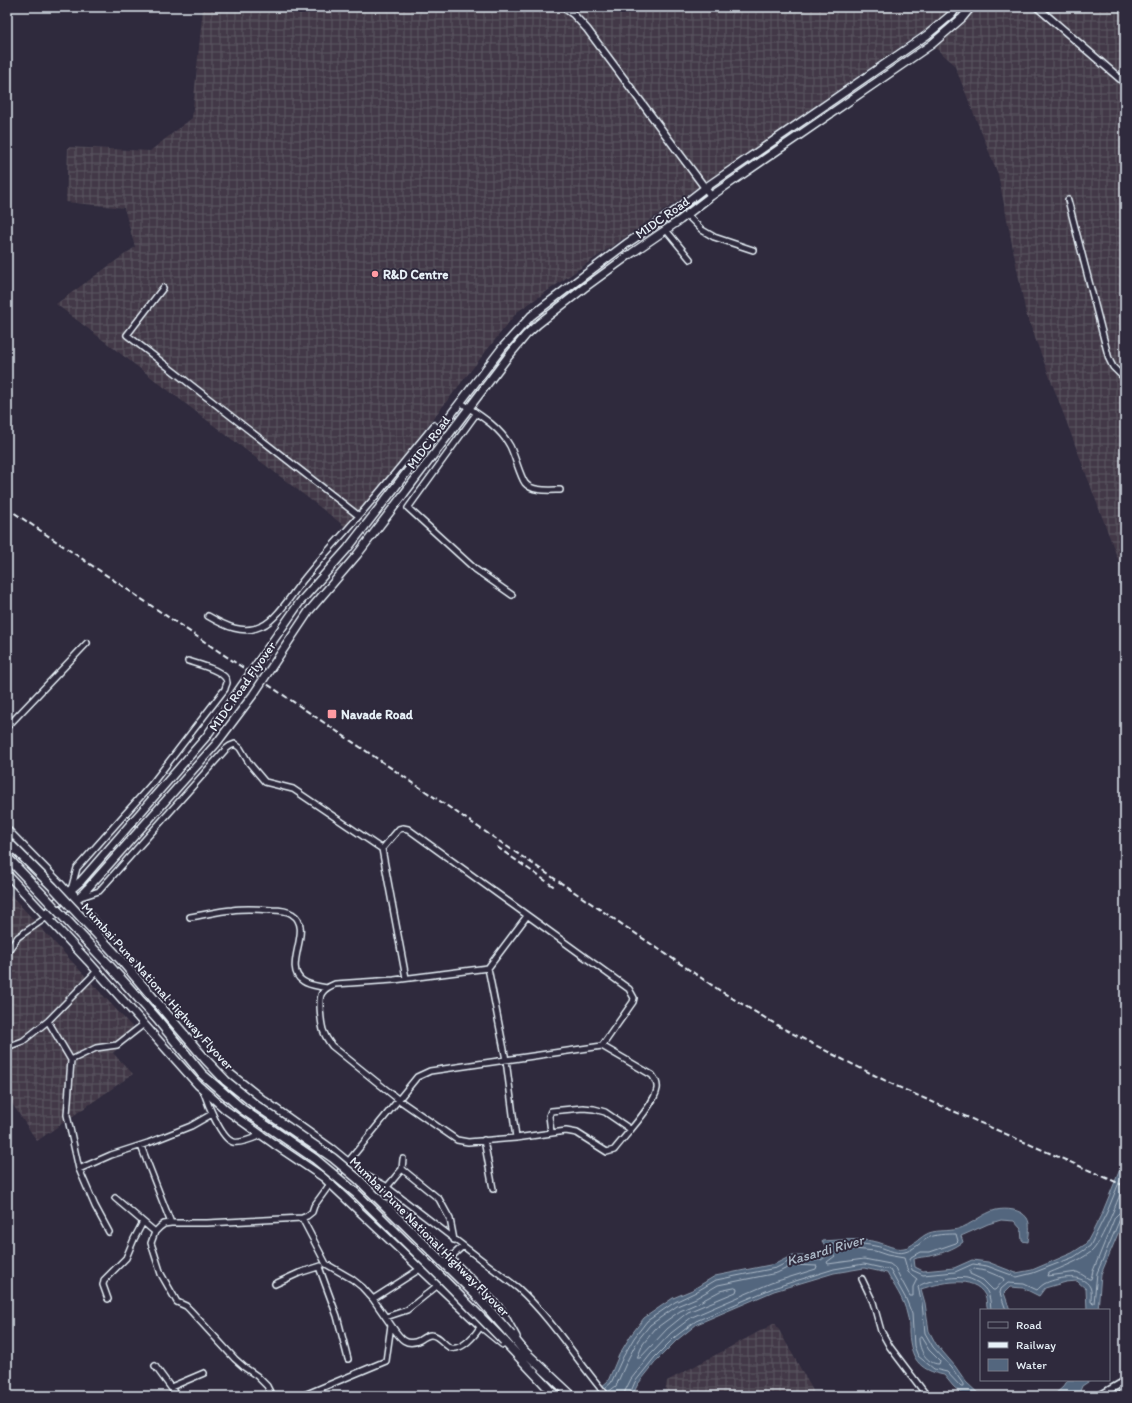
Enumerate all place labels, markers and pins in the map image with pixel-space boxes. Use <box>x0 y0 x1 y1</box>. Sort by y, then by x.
place label: R&D Centre <box>383 267 449 282</box>
marker: R&D Centre <box>370 269 380 279</box>
place label: Navade Road <box>341 707 414 722</box>
marker: Navade Road <box>326 708 338 720</box>

